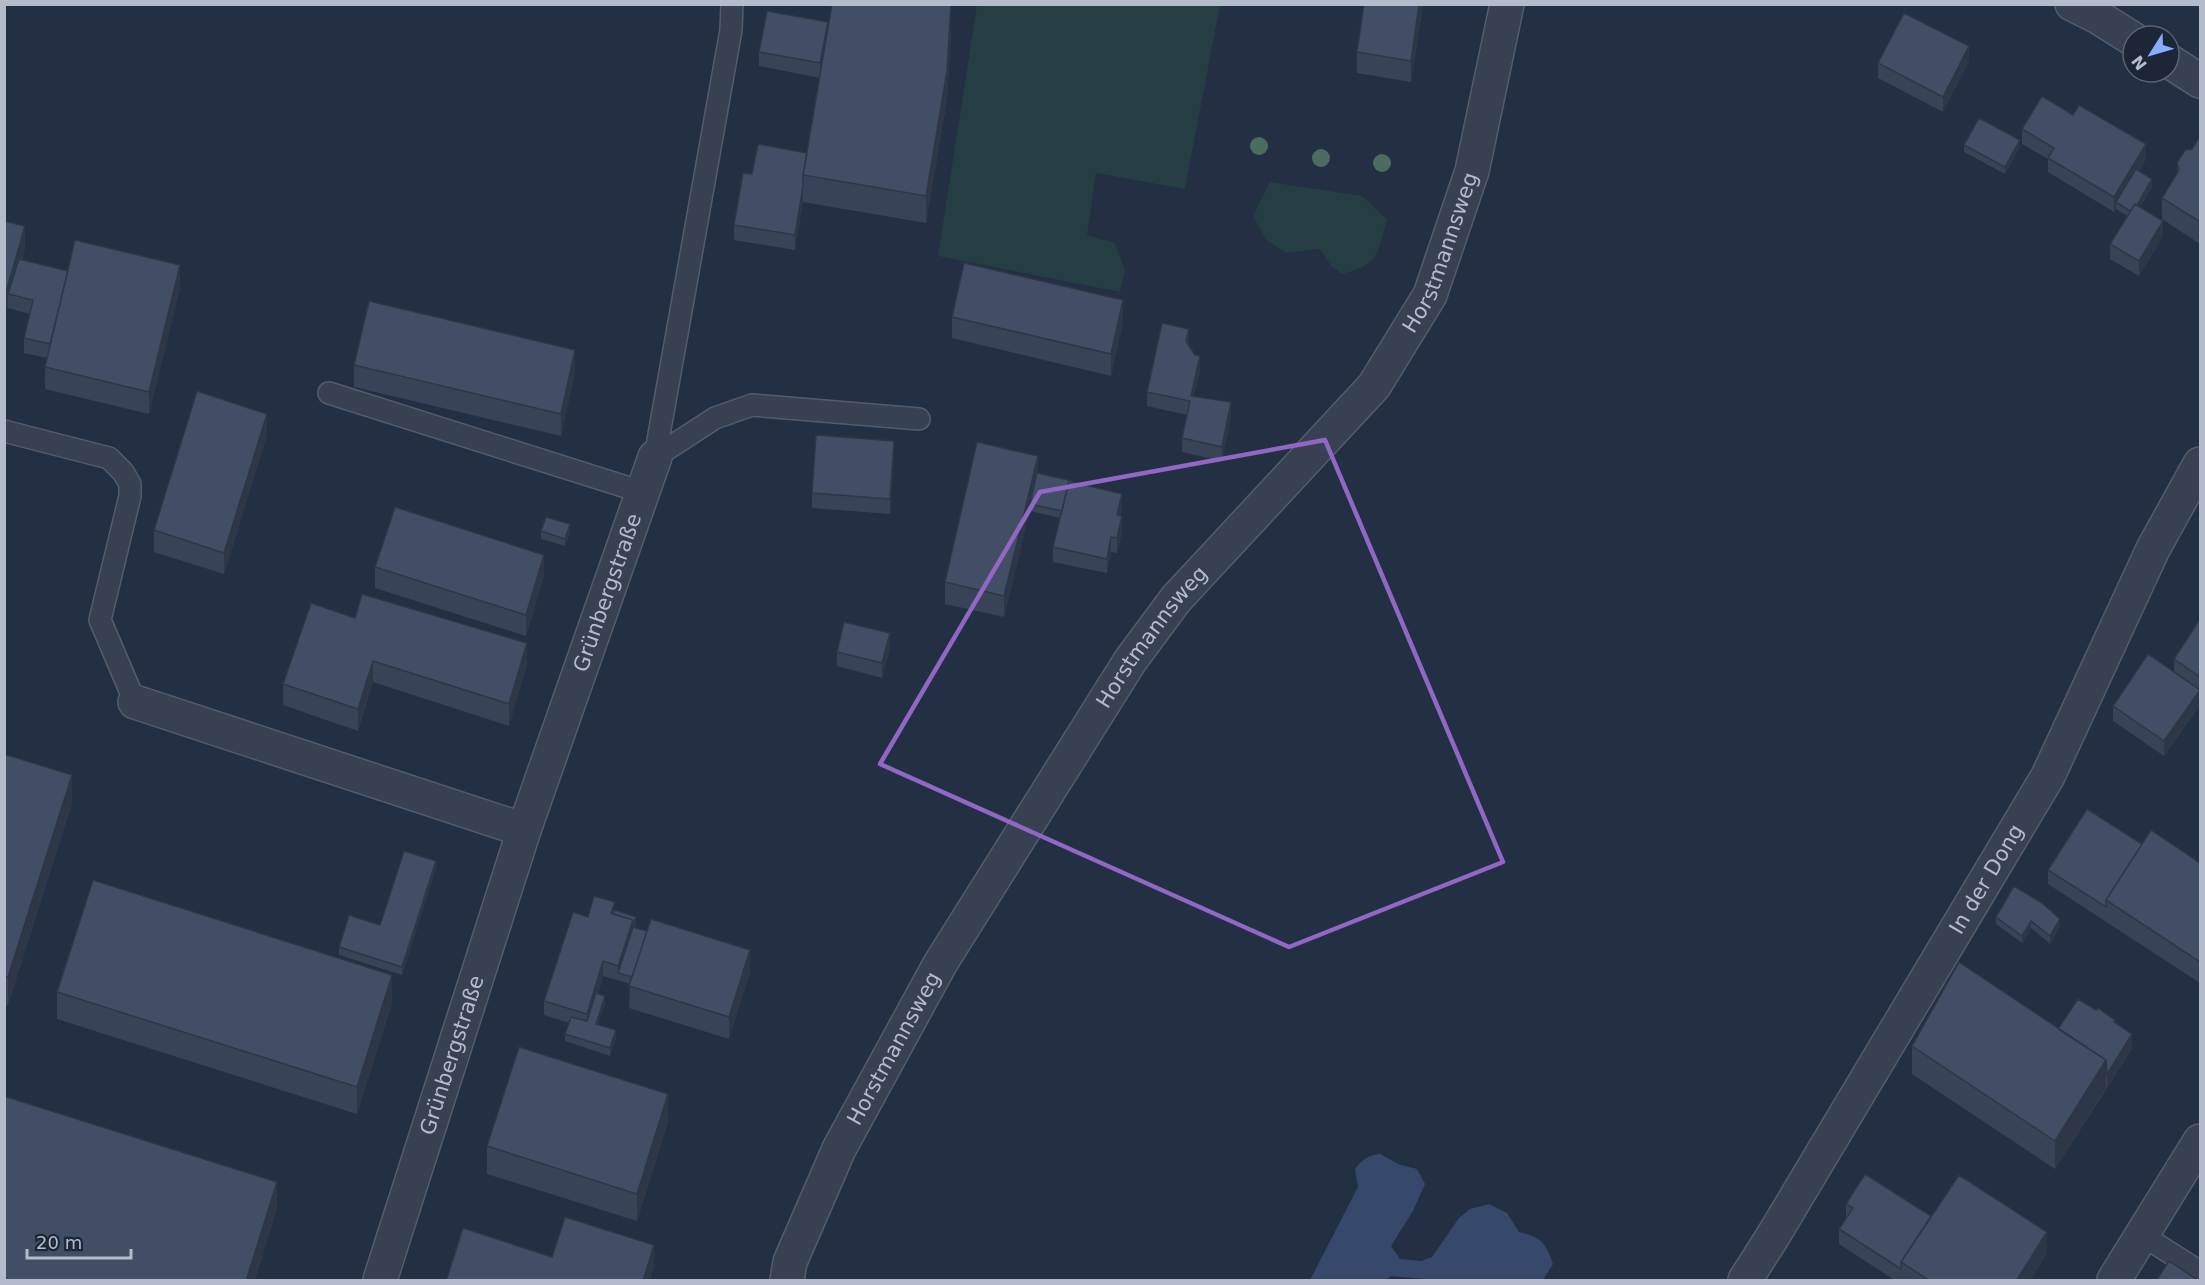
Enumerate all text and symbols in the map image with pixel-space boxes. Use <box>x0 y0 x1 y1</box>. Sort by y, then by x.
north arrow <box>2121 24 2181 84</box>
text: N <box>2128 52 2151 74</box>
street label: Horstmannsweg <box>1398 169 1483 337</box>
street label: Grünbergstraße <box>568 510 646 675</box>
street label: Horstmannsweg <box>1092 561 1212 713</box>
street label: In der Dong <box>1944 820 2028 938</box>
street label: Horstmannsweg <box>842 968 945 1129</box>
street label: Grünbergstraße <box>415 972 489 1138</box>
scale bar <box>27 1222 130 1260</box>
text: 20 m <box>36 1232 82 1253</box>

